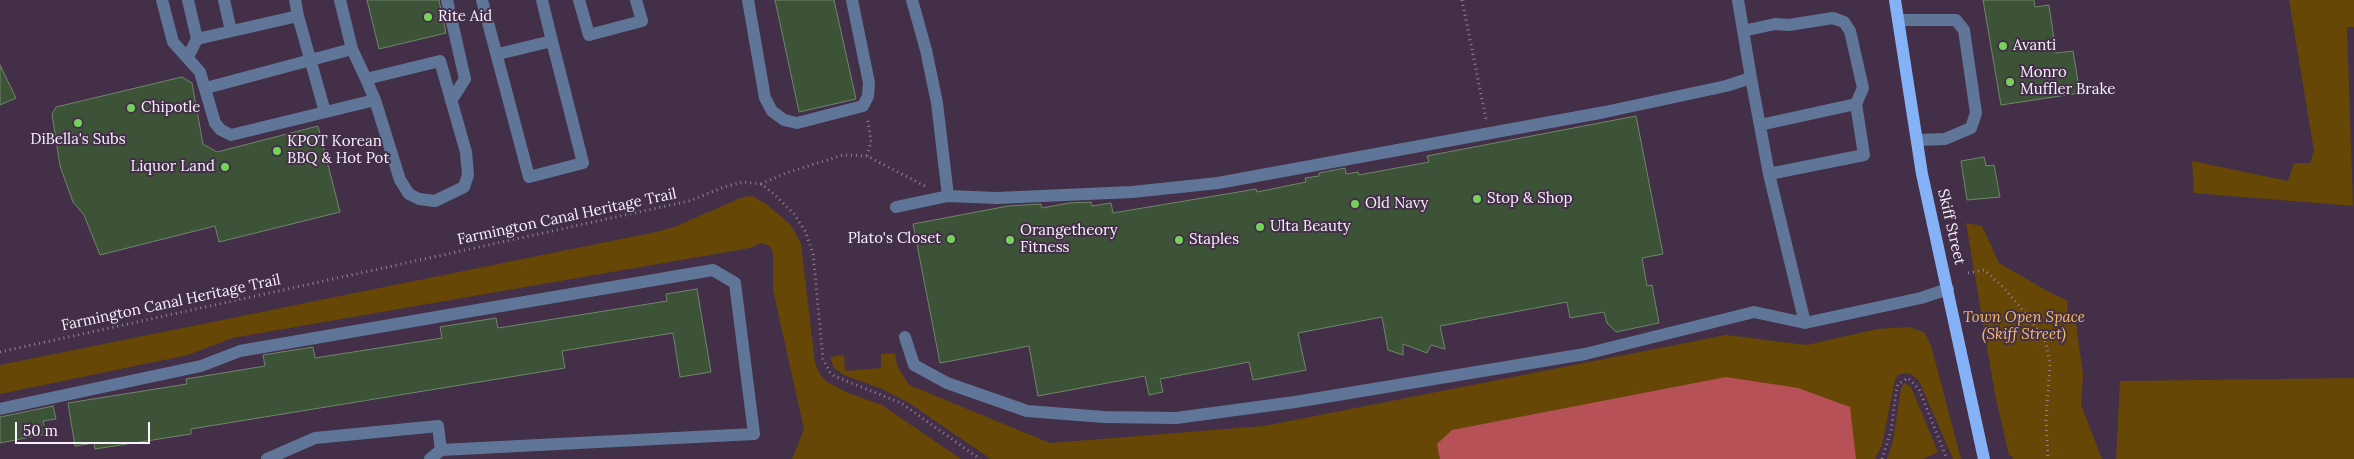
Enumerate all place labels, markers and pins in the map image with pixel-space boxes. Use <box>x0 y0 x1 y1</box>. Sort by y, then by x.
place label: Rite Aid <box>438 8 492 26</box>
marker: Rite Aid <box>422 11 434 23</box>
place label: Avanti <box>2013 37 2056 55</box>
marker: Avanti <box>1997 40 2009 52</box>
place label: Monro Muffler Brake <box>2020 64 2115 99</box>
marker: Monro Muffler Brake <box>2004 76 2016 88</box>
place label: Chipotle <box>141 99 200 117</box>
marker: Chipotle <box>125 102 137 114</box>
marker: DiBella's Subs <box>72 117 84 129</box>
place label: DiBella's Subs <box>30 131 126 149</box>
place label: KPOT Korean BBQ & Hot Pot <box>287 133 389 168</box>
marker: KPOT Korean BBQ & Hot Pot <box>271 145 283 157</box>
place label: Liquor Land <box>130 158 215 176</box>
marker: Liquor Land <box>219 161 231 173</box>
place label: Stop & Shop <box>1487 190 1573 208</box>
marker: Stop & Shop <box>1471 193 1483 205</box>
place label: Old Navy <box>1365 195 1428 213</box>
marker: Old Navy <box>1349 198 1361 210</box>
place label: Ulta Beauty <box>1270 218 1351 236</box>
marker: Ulta Beauty <box>1254 221 1266 233</box>
place label: Orangetheory Fitness <box>1020 222 1118 257</box>
place label: Plato's Closet <box>848 230 941 248</box>
place label: Staples <box>1189 231 1239 249</box>
marker: Plato's Closet <box>945 233 957 245</box>
marker: Orangetheory Fitness <box>1004 234 1016 246</box>
marker: Staples <box>1173 234 1185 246</box>

